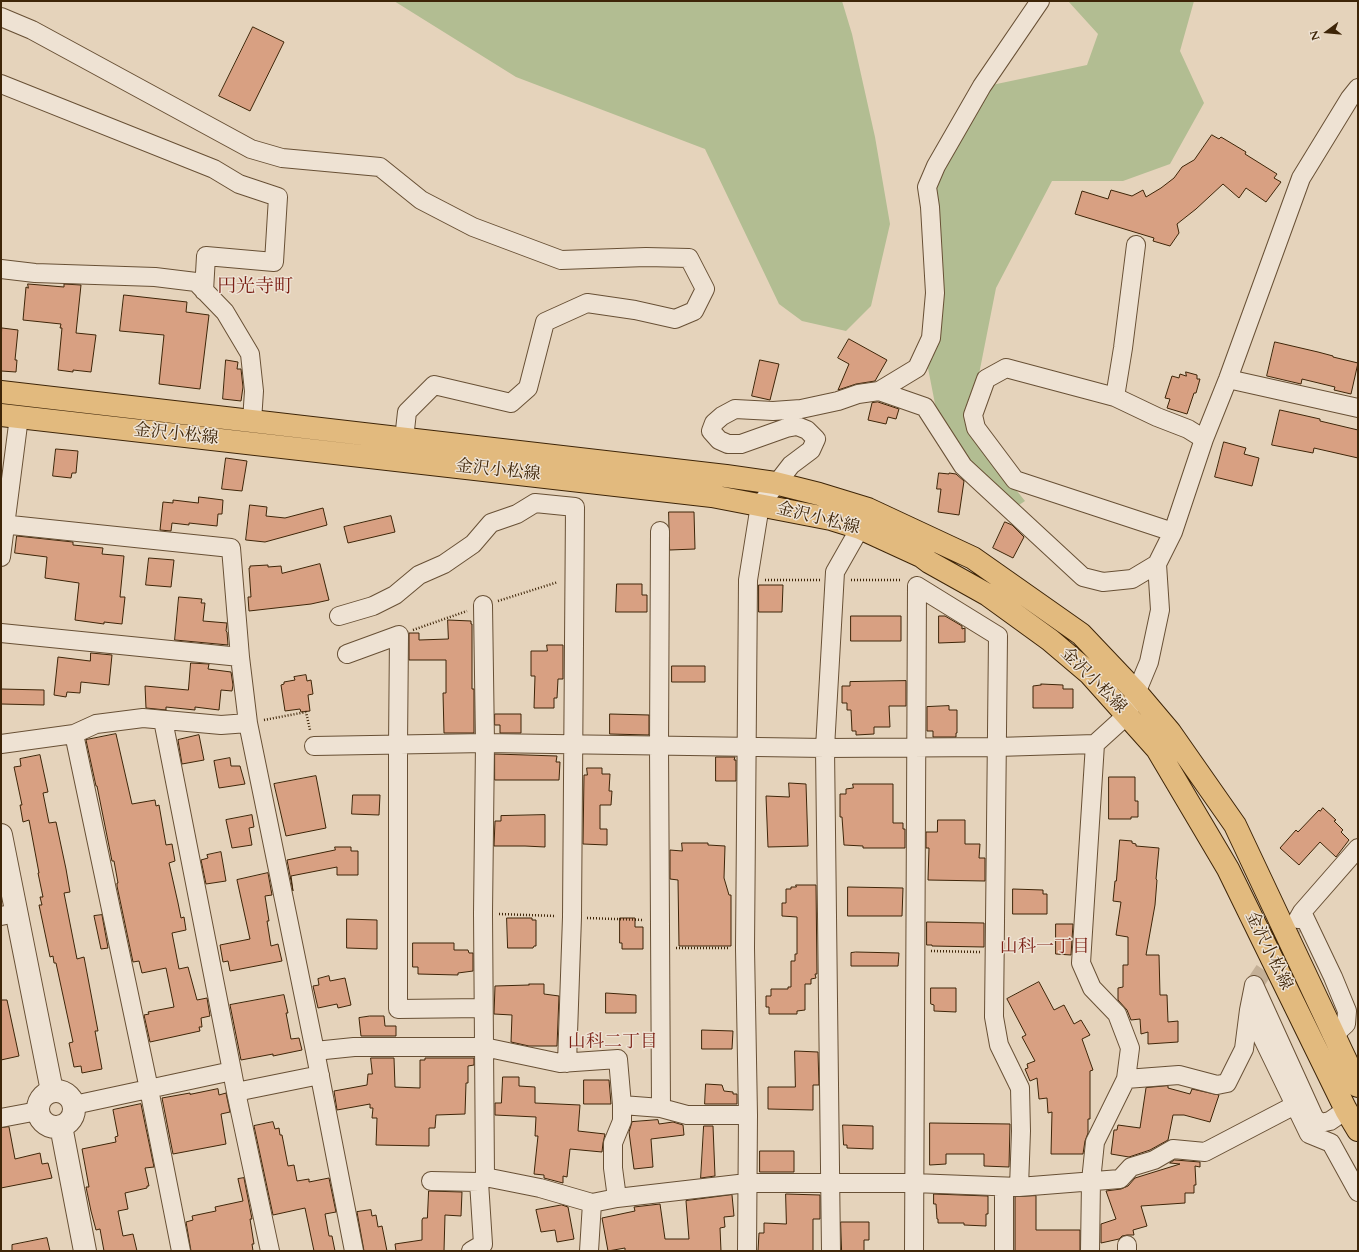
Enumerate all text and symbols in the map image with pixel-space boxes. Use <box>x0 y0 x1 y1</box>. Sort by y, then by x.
north arrow <box>1307 12 1347 52</box>
text: N <box>1306 29 1324 42</box>
district label: 円光寺町 <box>217 277 293 299</box>
street label: 金沢小松線 <box>133 420 219 450</box>
street label: 金沢小松線 <box>455 456 541 486</box>
street label: 金沢小松線 <box>774 499 862 539</box>
street label: 金沢小松線 <box>1056 644 1130 718</box>
street label: 金沢小松線 <box>1240 908 1296 994</box>
district label: 山科一丁目 <box>1000 937 1090 959</box>
district label: 山科二丁目 <box>568 1032 658 1054</box>

